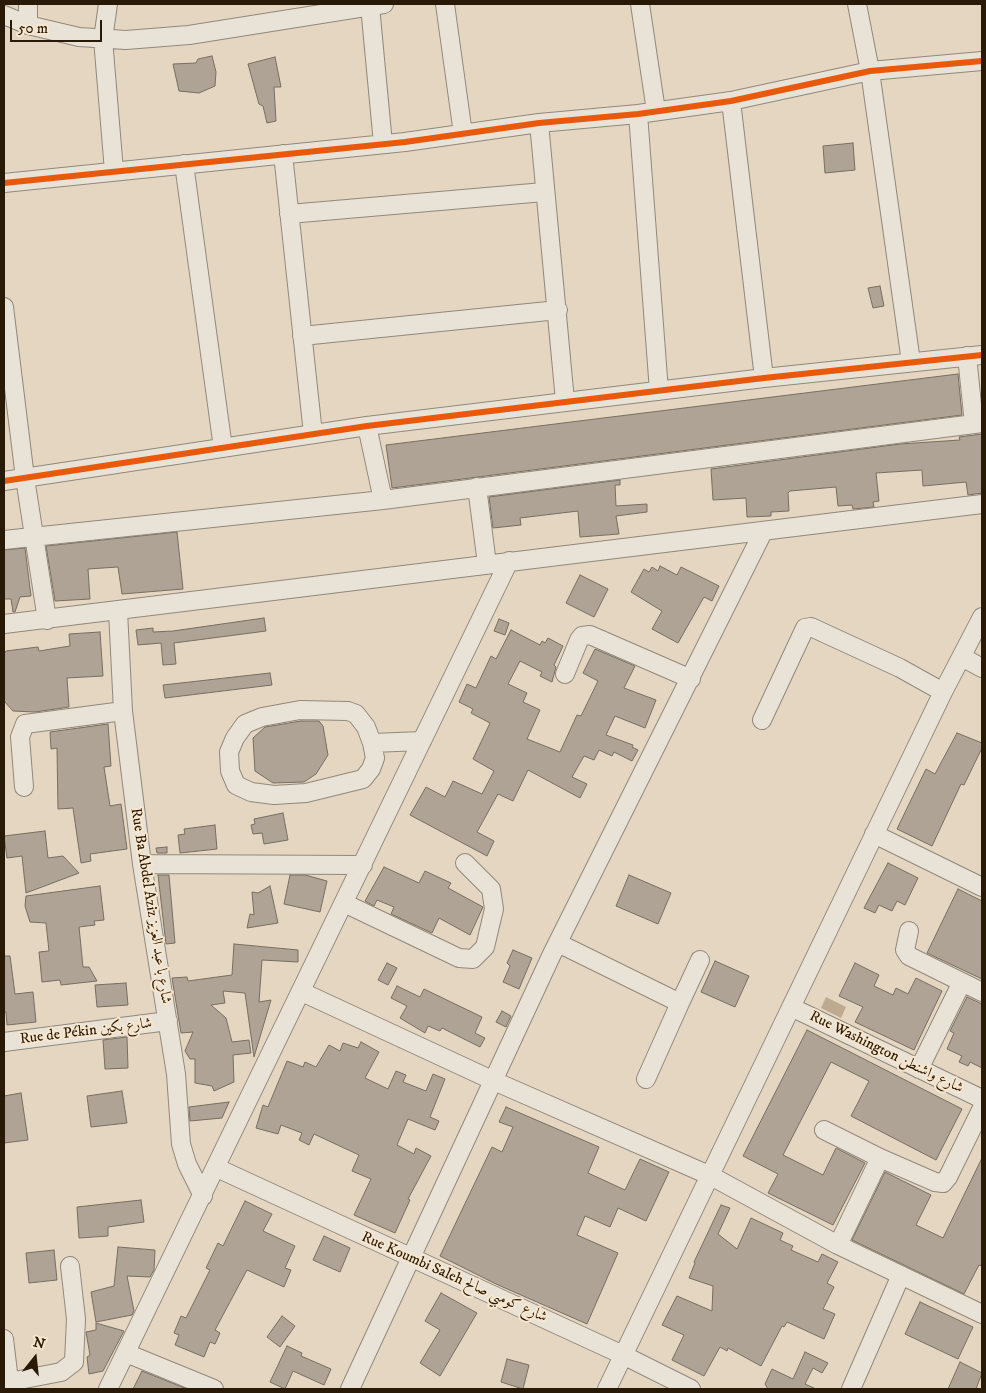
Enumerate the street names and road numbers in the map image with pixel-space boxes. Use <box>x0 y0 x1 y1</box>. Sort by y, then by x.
street label: Rue Ba Abdel Aziz شارع با عبد العزيز <box>126 807 174 1005</box>
street label: Rue Washington شارع واشنطن <box>806 1008 966 1098</box>
street label: Rue de Pékin شارع بكين <box>19 1015 153 1049</box>
street label: Rue Koumbi Saleh شارع كومبي صالح <box>358 1229 550 1327</box>

